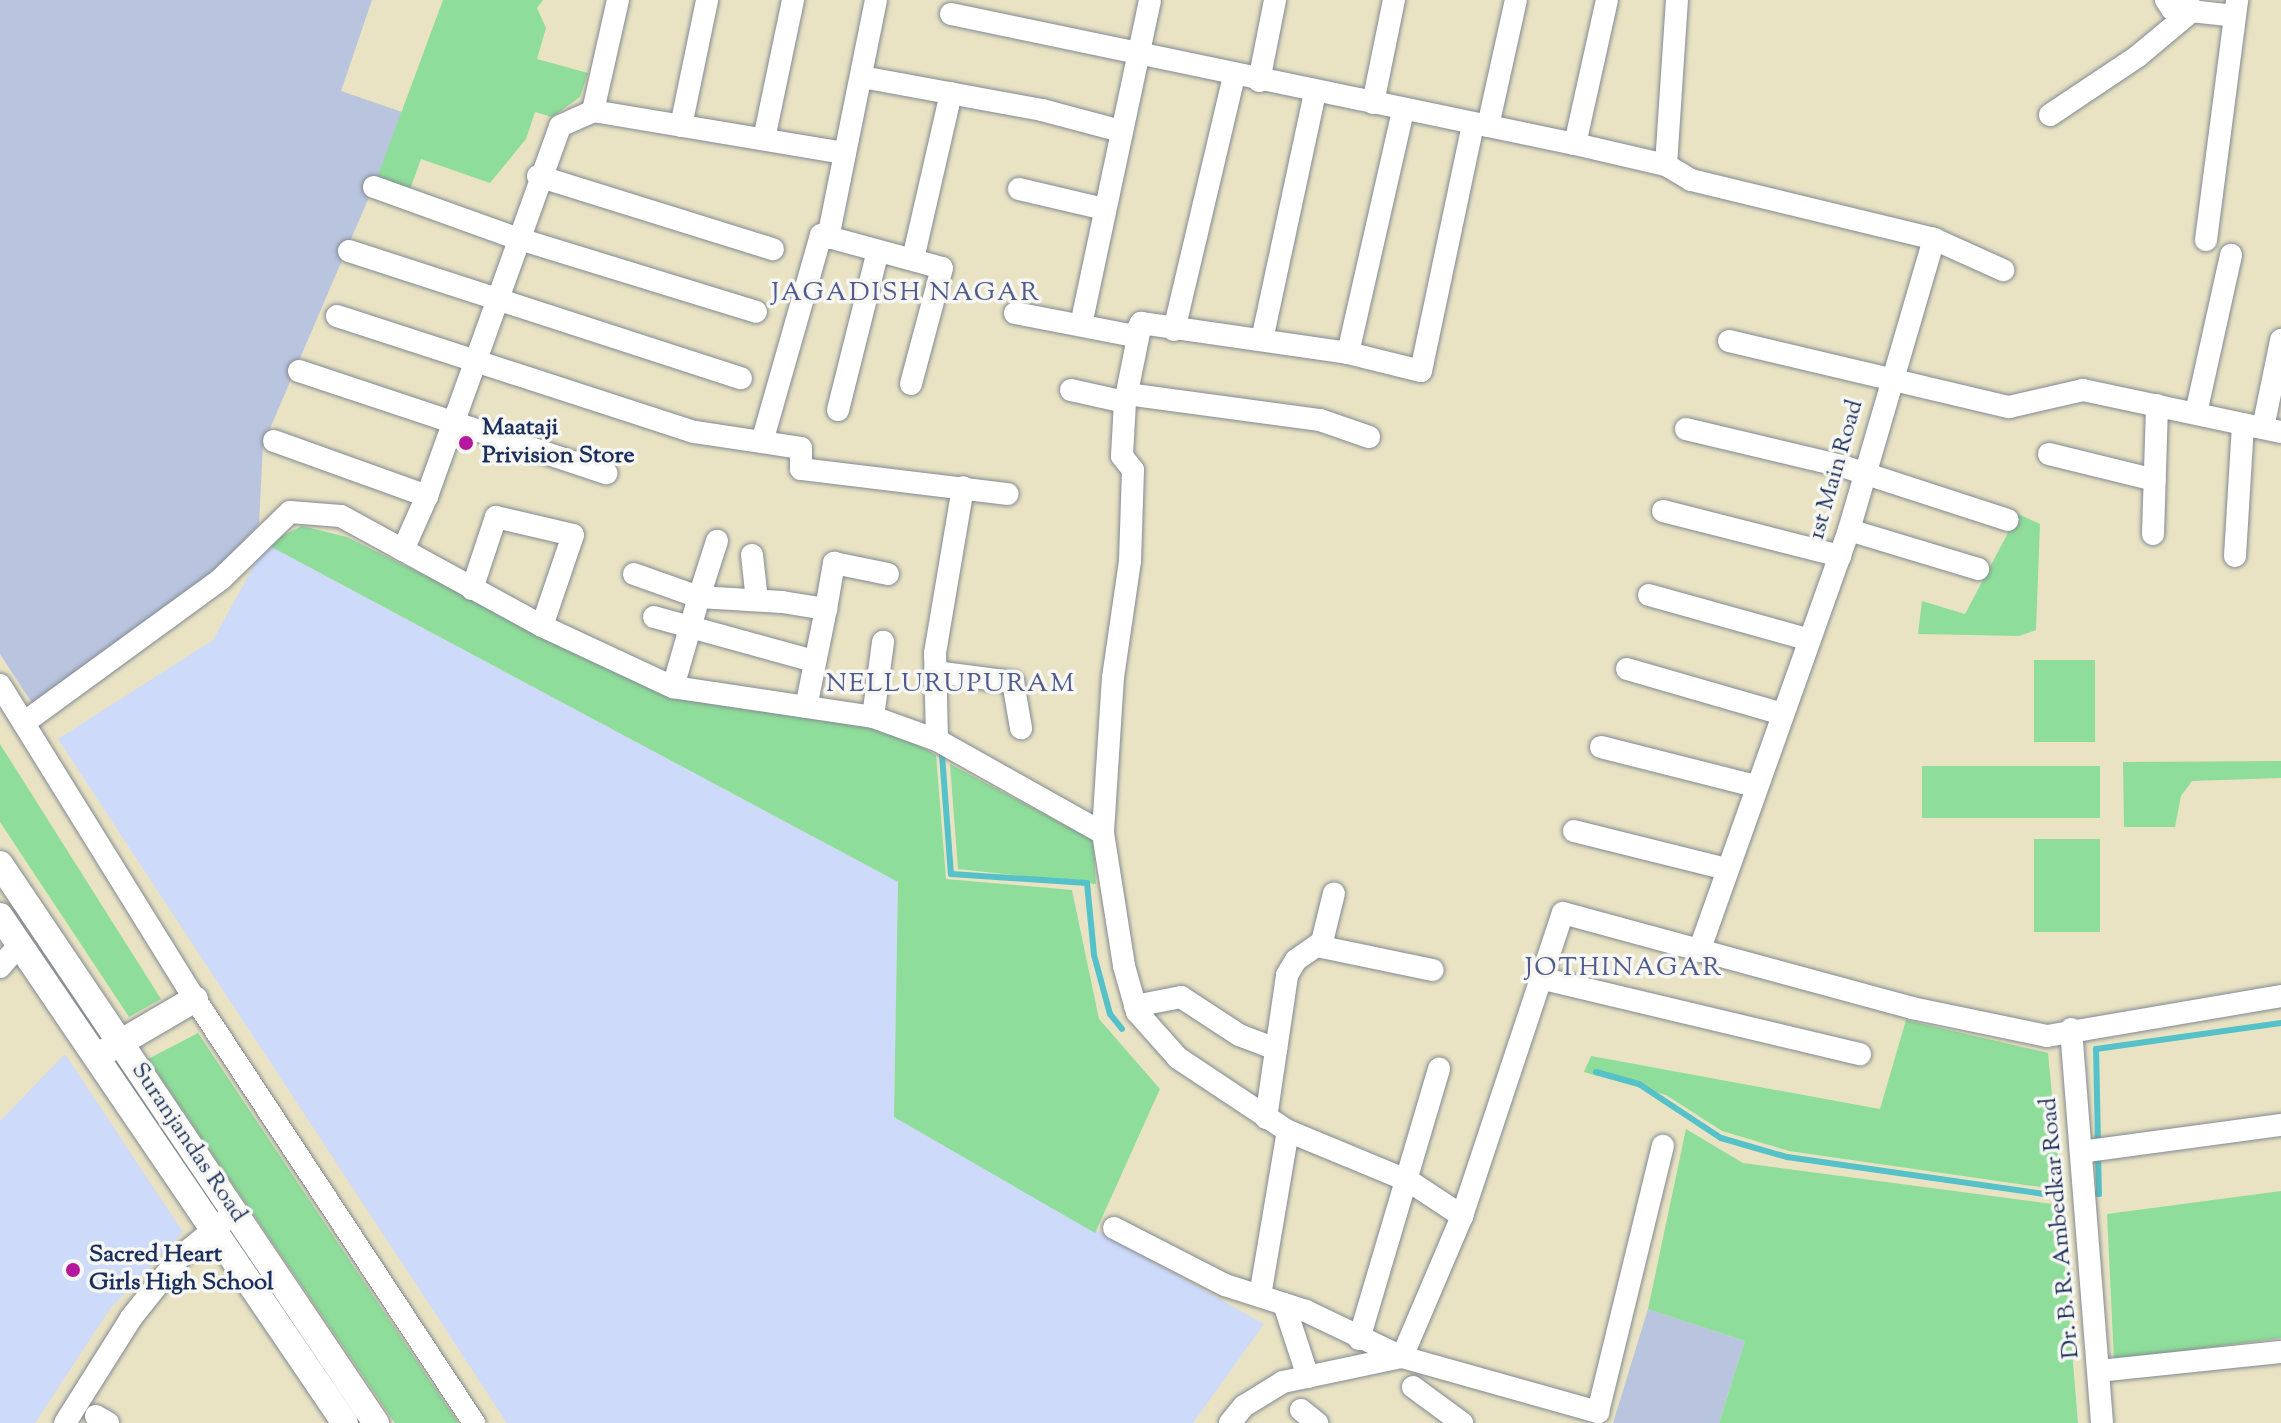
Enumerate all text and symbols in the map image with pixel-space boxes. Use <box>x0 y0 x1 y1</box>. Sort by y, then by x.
district label: JAGADISH NAGAR <box>771 278 1041 310</box>
street label: 1st Main Road <box>1803 397 1871 543</box>
place label: Maataji Privision Store <box>482 415 635 471</box>
marker: Maataji Privision Store <box>457 434 475 452</box>
district label: NELLURUPURAM <box>826 669 1076 701</box>
district label: JOTHINAGAR <box>1525 953 1723 985</box>
street label: Suranjandas Road <box>124 1058 252 1228</box>
street label: Dr. B. R. Ambedkar Road <box>2035 1096 2087 1360</box>
place label: Sacred Heart Girls High School <box>89 1242 274 1298</box>
marker: Sacred Heart Girls High School <box>64 1261 82 1279</box>

